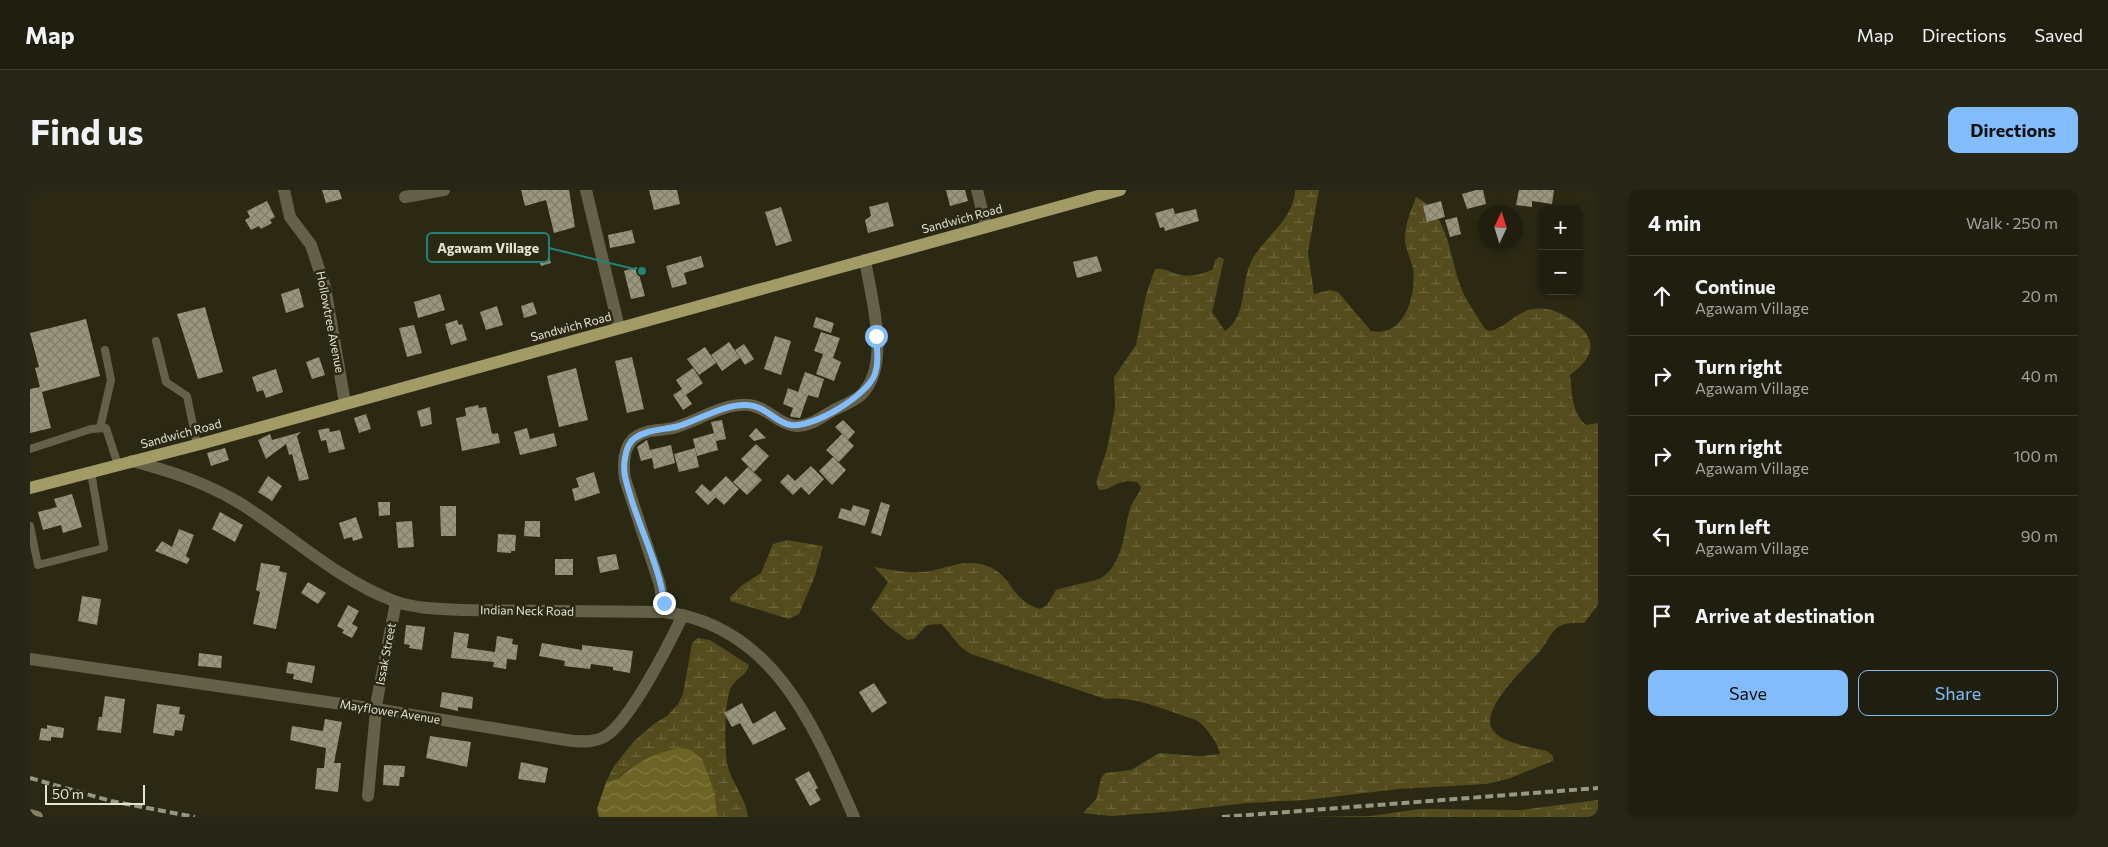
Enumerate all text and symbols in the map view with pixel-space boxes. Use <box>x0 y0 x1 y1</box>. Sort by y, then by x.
text: Map <box>25 20 75 49</box>
text: Map <box>1857 24 1894 46</box>
text: Directions <box>1922 24 2006 46</box>
text: Saved <box>2034 24 2083 46</box>
button: Directions <box>1948 107 2078 153</box>
text: Find us <box>30 109 144 152</box>
street label: Sandwich Road <box>920 201 1004 236</box>
north arrow <box>1478 205 1523 250</box>
map controls <box>1538 205 1583 295</box>
button: + <box>1538 205 1583 250</box>
text: 4 min <box>1648 210 1701 235</box>
text: Walk · 250 m <box>1966 213 2058 232</box>
callout: Agawam Village <box>427 233 549 262</box>
text: Agawam Village <box>437 239 539 256</box>
button: − <box>1538 250 1583 295</box>
street label: Hollowtree Avenue <box>314 270 348 374</box>
text: Continue <box>1695 275 1775 298</box>
icon: ahead <box>1648 282 1676 310</box>
text: 20 m <box>2022 286 2058 305</box>
text: Agawam Village <box>1695 298 1809 317</box>
street label: Sandwich Road <box>529 309 613 344</box>
route start <box>865 325 888 348</box>
text: Turn right <box>1695 355 1782 378</box>
icon: right <box>1648 362 1676 390</box>
text: 40 m <box>2021 366 2058 385</box>
text: Agawam Village <box>1695 378 1809 397</box>
street label: Sandwich Road <box>139 416 223 451</box>
text: Turn right <box>1695 435 1782 458</box>
icon: right <box>1648 442 1676 470</box>
text: 100 m <box>2013 446 2058 465</box>
text: Agawam Village <box>1695 458 1809 477</box>
text: Turn left <box>1695 515 1770 538</box>
icon: left <box>1648 522 1676 550</box>
text: 90 m <box>2021 526 2058 545</box>
text: Agawam Village <box>1695 538 1809 557</box>
route end <box>653 592 676 615</box>
street label: Indian Neck Road <box>480 602 574 618</box>
icon: arrive <box>1648 602 1676 630</box>
text: Arrive at destination <box>1695 604 1875 627</box>
street label: Issak Street <box>372 621 398 686</box>
button: Save <box>1648 670 1848 716</box>
button: Share <box>1858 670 2058 716</box>
street label: Mayflower Avenue <box>339 696 441 726</box>
scale bar <box>45 782 145 805</box>
text: 50 m <box>52 785 84 802</box>

